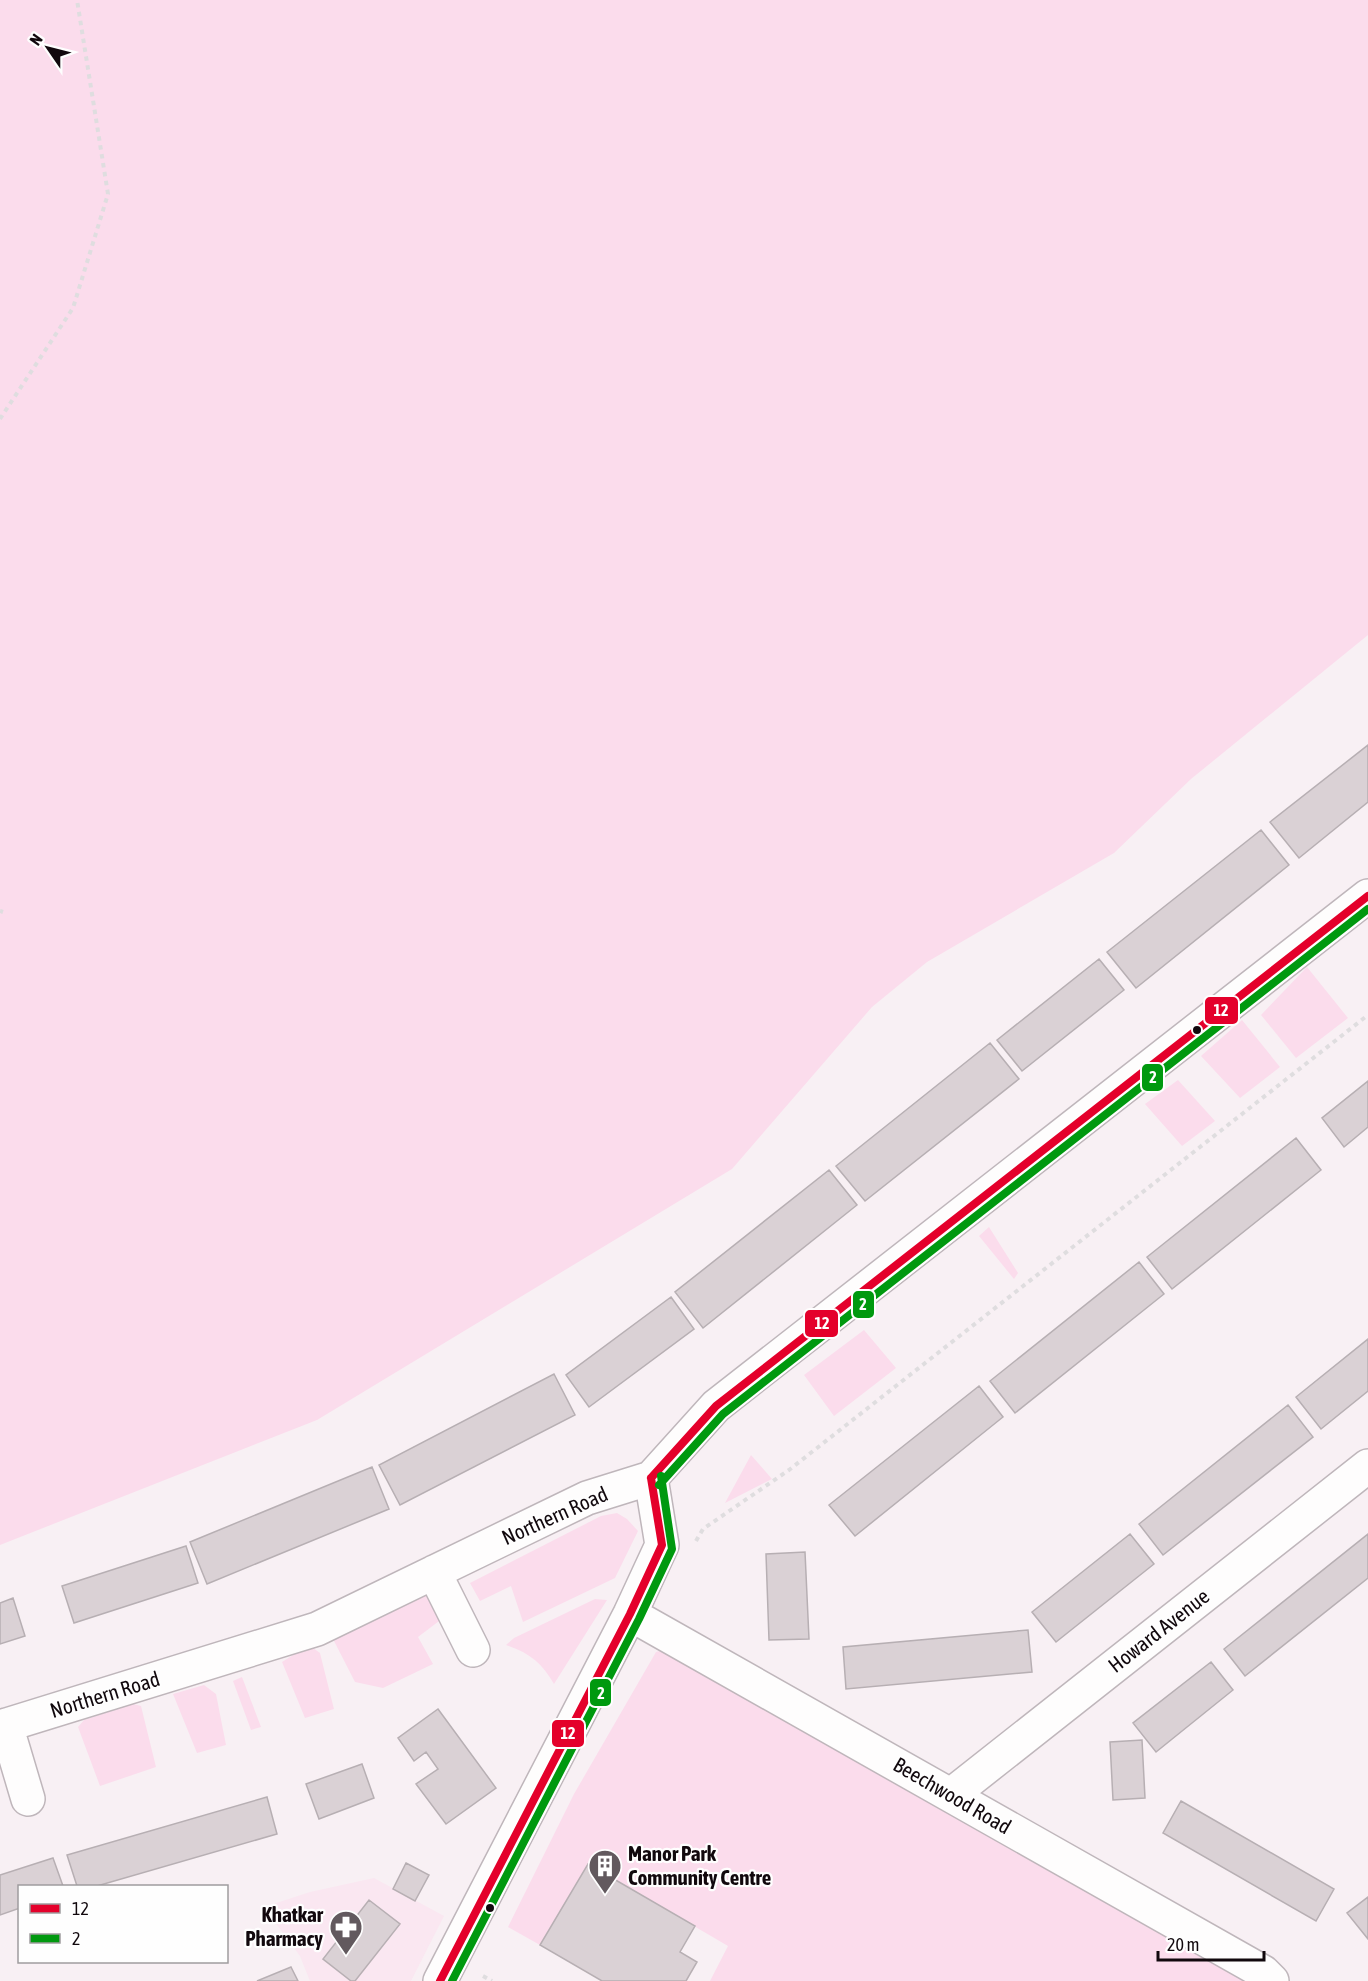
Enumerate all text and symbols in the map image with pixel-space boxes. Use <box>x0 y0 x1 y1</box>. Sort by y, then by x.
north arrow <box>18 18 78 78</box>
text: N <box>26 30 46 48</box>
line badge: 12 <box>1204 996 1239 1025</box>
text: 12 <box>1213 1001 1229 1019</box>
unlabelled marker <box>1191 1024 1203 1036</box>
line badge: 2 <box>1141 1063 1164 1092</box>
text: 2 <box>1149 1068 1157 1086</box>
line badge: 2 <box>852 1290 875 1319</box>
text: 2 <box>859 1295 867 1313</box>
line badge: 12 <box>804 1309 839 1338</box>
text: 12 <box>814 1314 830 1332</box>
street label: Northern Road <box>498 1481 611 1549</box>
street label: Howard Avenue <box>1103 1583 1213 1677</box>
street label: Northern Road <box>47 1666 162 1722</box>
line badge: 2 <box>589 1678 612 1707</box>
text: 2 <box>597 1684 605 1702</box>
line badge: 12 <box>551 1719 585 1748</box>
text: 12 <box>560 1724 576 1742</box>
street label: Beechwood Road <box>889 1752 1016 1838</box>
place label: Manor Park Community Centre <box>628 1841 771 1889</box>
building icon: Manor Park Community Centre <box>587 1848 623 1895</box>
legend <box>18 1885 228 1963</box>
text: 12 <box>72 1898 89 1919</box>
place label: Khatkar Pharmacy <box>245 1902 324 1950</box>
unlabelled marker <box>484 1902 496 1914</box>
pharmacy icon: Khatkar Pharmacy <box>328 1909 364 1956</box>
scale bar <box>1158 1924 1264 1962</box>
text: 2 <box>72 1928 80 1949</box>
text: 20 m <box>1167 1934 1199 1955</box>

